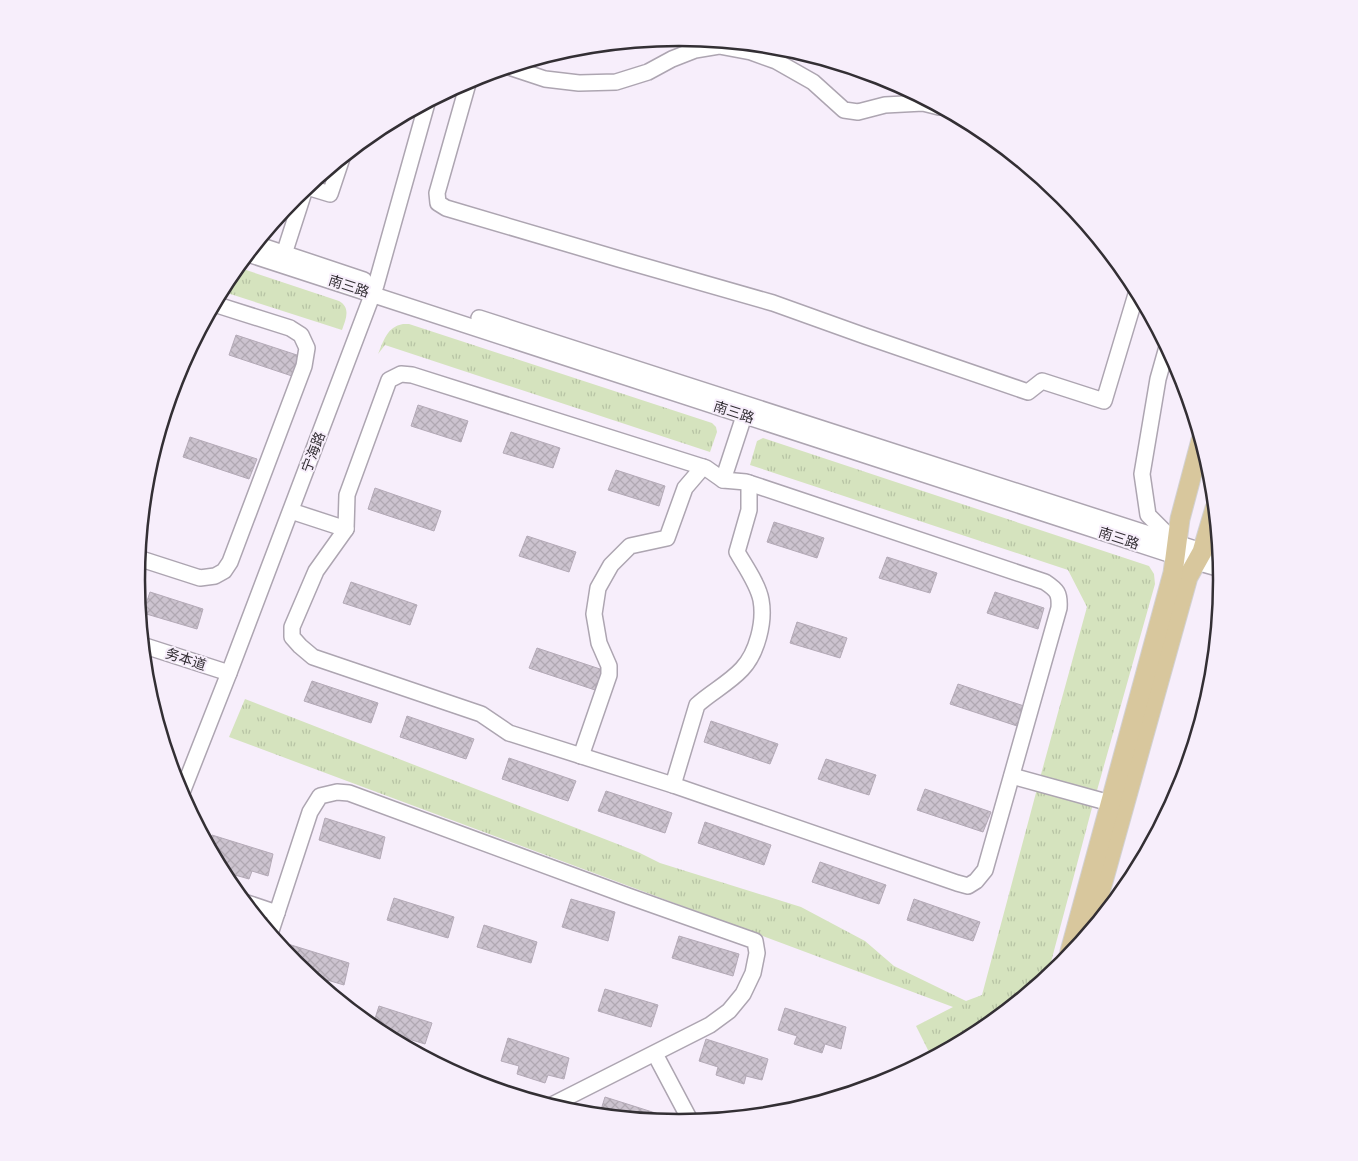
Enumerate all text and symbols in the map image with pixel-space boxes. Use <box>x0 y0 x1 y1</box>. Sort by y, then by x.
street label: 南三路 <box>327 272 371 300</box>
street label: 南三路 <box>712 398 756 426</box>
street label: 宁海路 <box>298 430 328 474</box>
street label: 南三路 <box>1097 524 1141 552</box>
street label: 务本道 <box>164 645 208 673</box>

